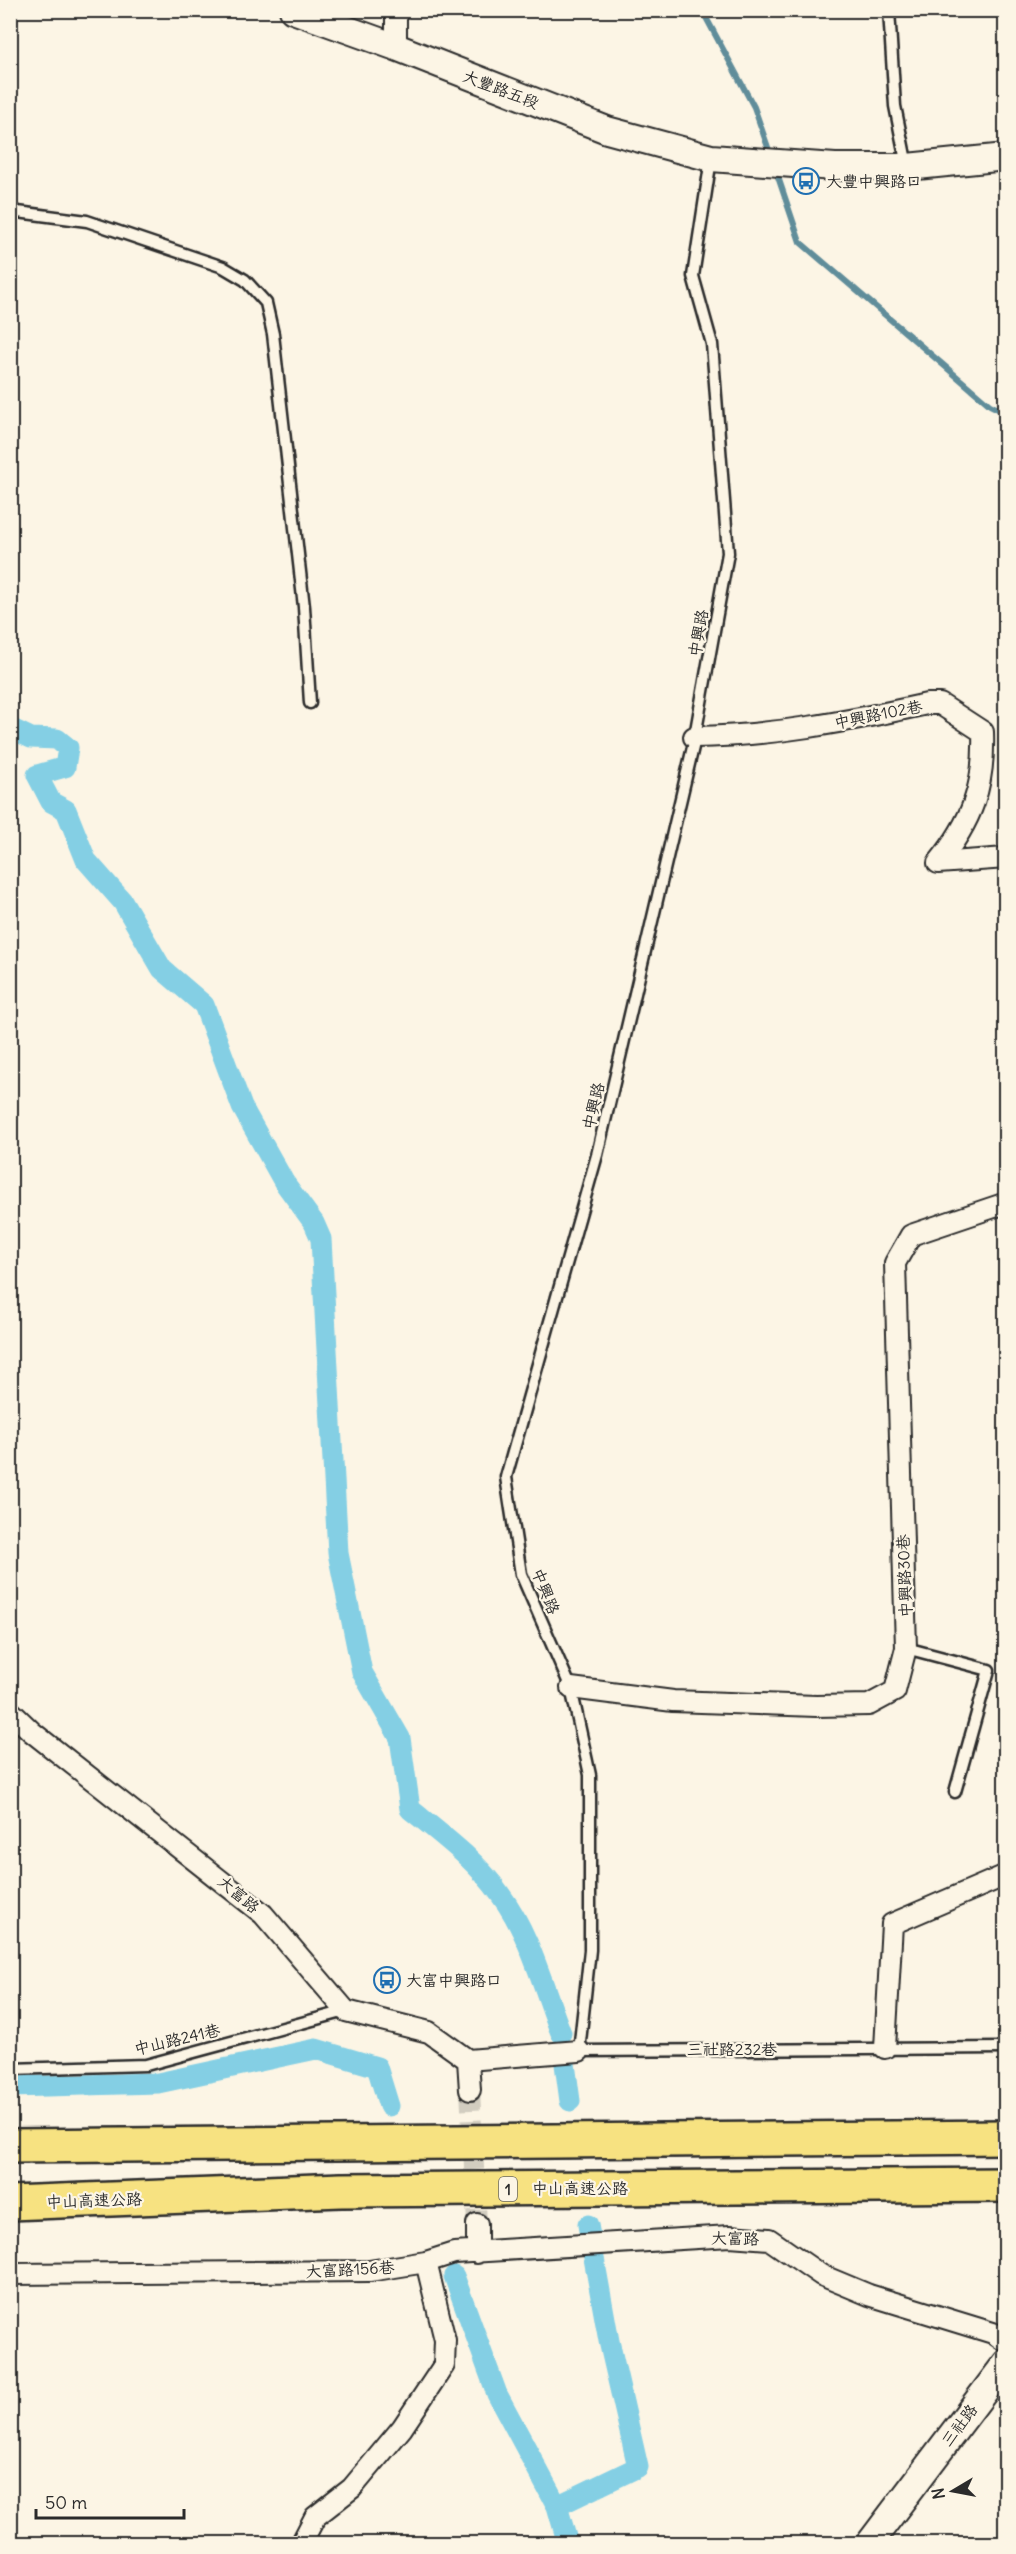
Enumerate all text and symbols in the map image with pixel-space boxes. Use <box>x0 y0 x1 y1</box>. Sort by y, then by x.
street label: 大豐路五段 <box>460 65 542 113</box>
bus stop icon: 大豐中興路口 <box>791 166 821 196</box>
place label: 大豐中興路口 <box>826 171 922 191</box>
street label: 中興路 <box>684 608 712 658</box>
street label: 中興路102巷 <box>832 696 924 732</box>
street label: 中興路 <box>578 1080 608 1132</box>
street label: 中興路30巷 <box>893 1534 915 1618</box>
street label: 中興路 <box>528 1565 564 1617</box>
street label: 大富路 <box>214 1871 264 1917</box>
bus stop icon: 大富中興路口 <box>372 1965 402 1995</box>
place label: 大富中興路口 <box>406 1970 502 1990</box>
street label: 中山路241巷 <box>132 2019 222 2059</box>
street label: 三社路232巷 <box>687 2039 777 2059</box>
road number: 1 <box>499 2177 517 2201</box>
street label: 中山高速公路 <box>532 2178 628 2198</box>
street label: 中山高速公路 <box>46 2188 142 2212</box>
street label: 大富路 <box>711 2228 759 2248</box>
street label: 大富路156巷 <box>305 2257 395 2281</box>
street label: 三社路 <box>937 2400 981 2450</box>
north arrow <box>923 2461 983 2521</box>
scale bar <box>36 2482 184 2520</box>
text: N <box>927 2486 949 2501</box>
text: 50 m <box>45 2491 87 2514</box>

